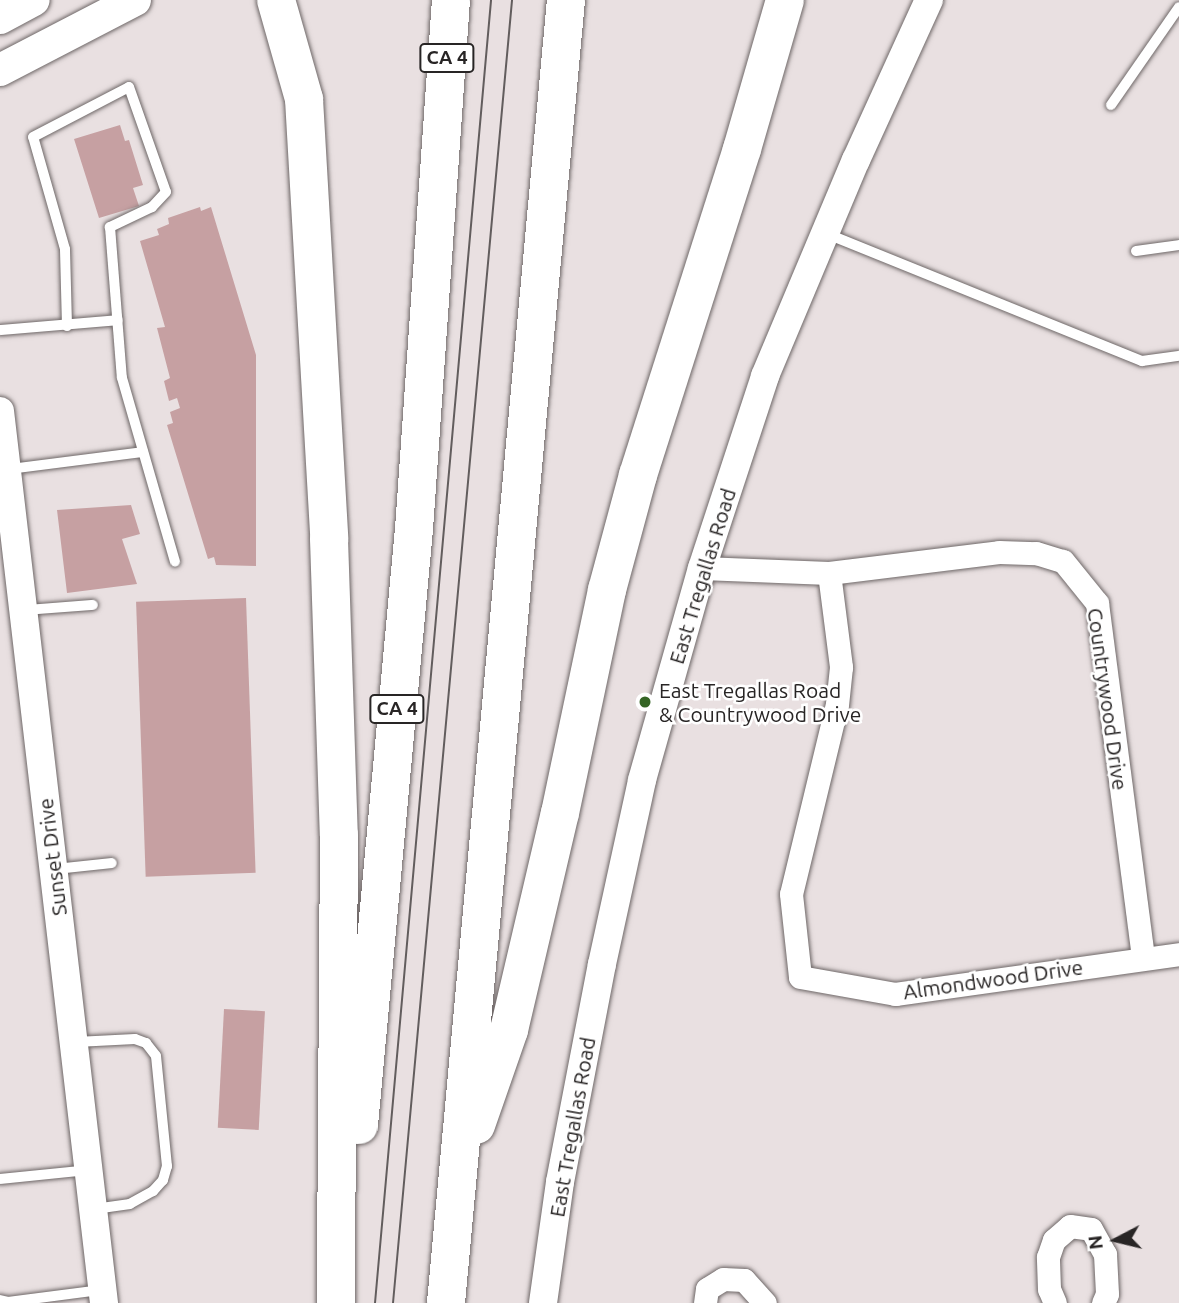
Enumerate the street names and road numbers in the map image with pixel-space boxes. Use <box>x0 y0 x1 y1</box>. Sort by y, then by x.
road number: CA 4 <box>419 43 475 74</box>
street label: East Tregallas Road <box>663 485 741 667</box>
street label: Countrywood Drive <box>1083 606 1133 792</box>
road number: CA 4 <box>369 694 425 724</box>
street label: Sunset Drive <box>32 797 72 917</box>
street label: Almondwood Drive <box>901 954 1085 1004</box>
street label: East Tregallas Road <box>544 1035 600 1219</box>

